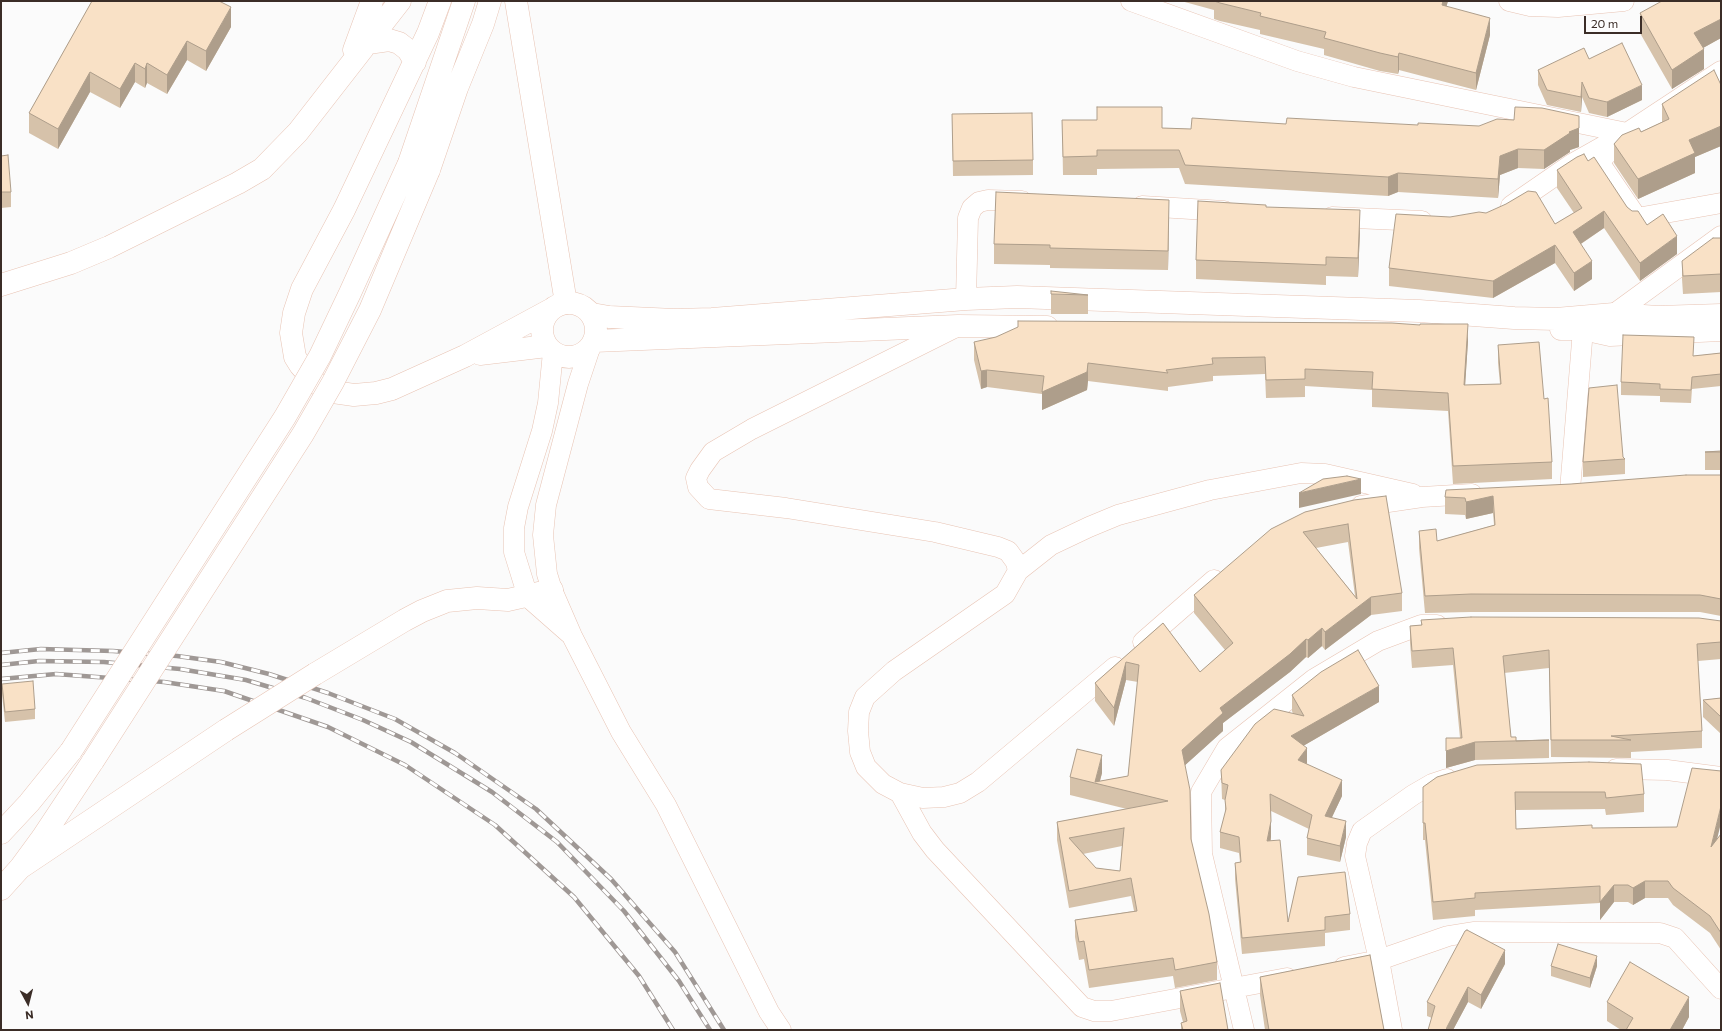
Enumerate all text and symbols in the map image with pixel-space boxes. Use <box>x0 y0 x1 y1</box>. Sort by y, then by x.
scale bar <box>1586 8 1644 34</box>
text: 20 m <box>1591 16 1618 30</box>
north arrow <box>8 983 48 1023</box>
text: N <box>25 1008 34 1022</box>

